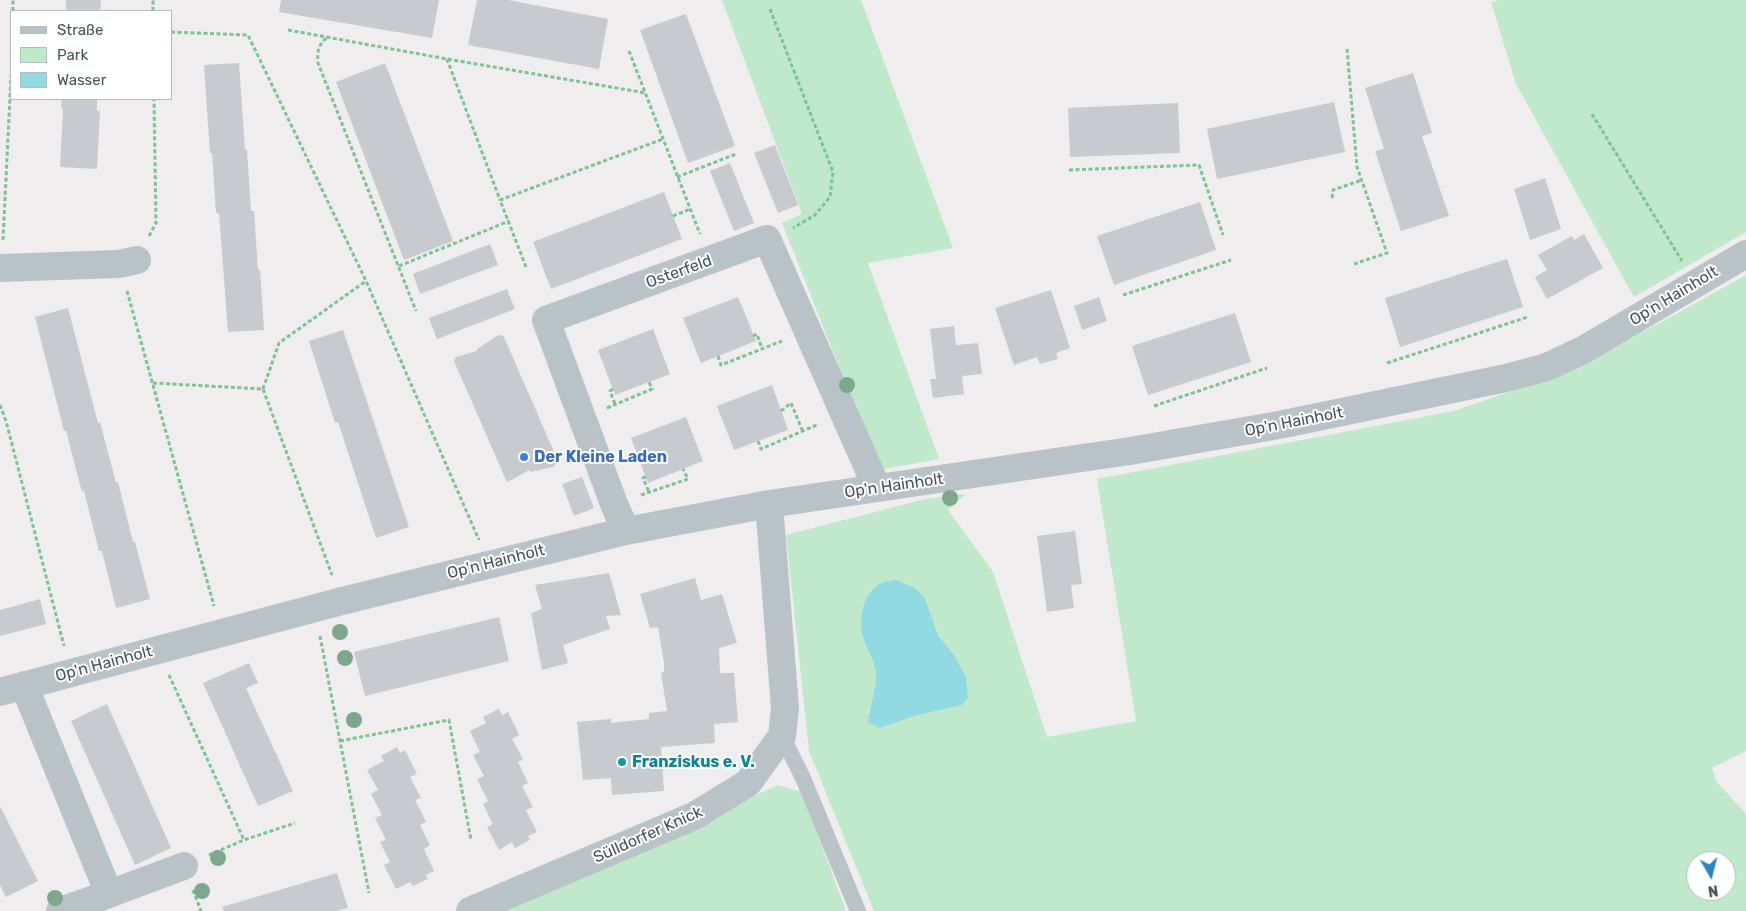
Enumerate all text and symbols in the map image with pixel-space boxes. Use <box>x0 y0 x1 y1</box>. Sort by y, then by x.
legend <box>10 10 172 100</box>
text: Straße <box>57 21 103 39</box>
text: Park <box>57 46 88 64</box>
text: Wasser <box>57 71 106 89</box>
street label: Osterfeld <box>643 251 715 293</box>
street label: Op'n Hainholt <box>1626 262 1722 330</box>
street label: Op'n Hainholt <box>1243 403 1345 441</box>
place label: Der Kleine Laden <box>534 447 667 467</box>
marker: Der Kleine Laden <box>518 451 530 463</box>
street label: Op'n Hainholt <box>843 470 945 502</box>
street label: Op'n Hainholt <box>445 541 547 583</box>
street label: Op'n Hainholt <box>53 642 155 686</box>
place label: Franziskus e. V. <box>632 752 755 772</box>
marker: Franziskus e. V. <box>616 756 628 768</box>
street label: Sülldorfer Knick <box>590 802 706 868</box>
north arrow <box>1686 851 1736 901</box>
text: N <box>1707 881 1719 899</box>

